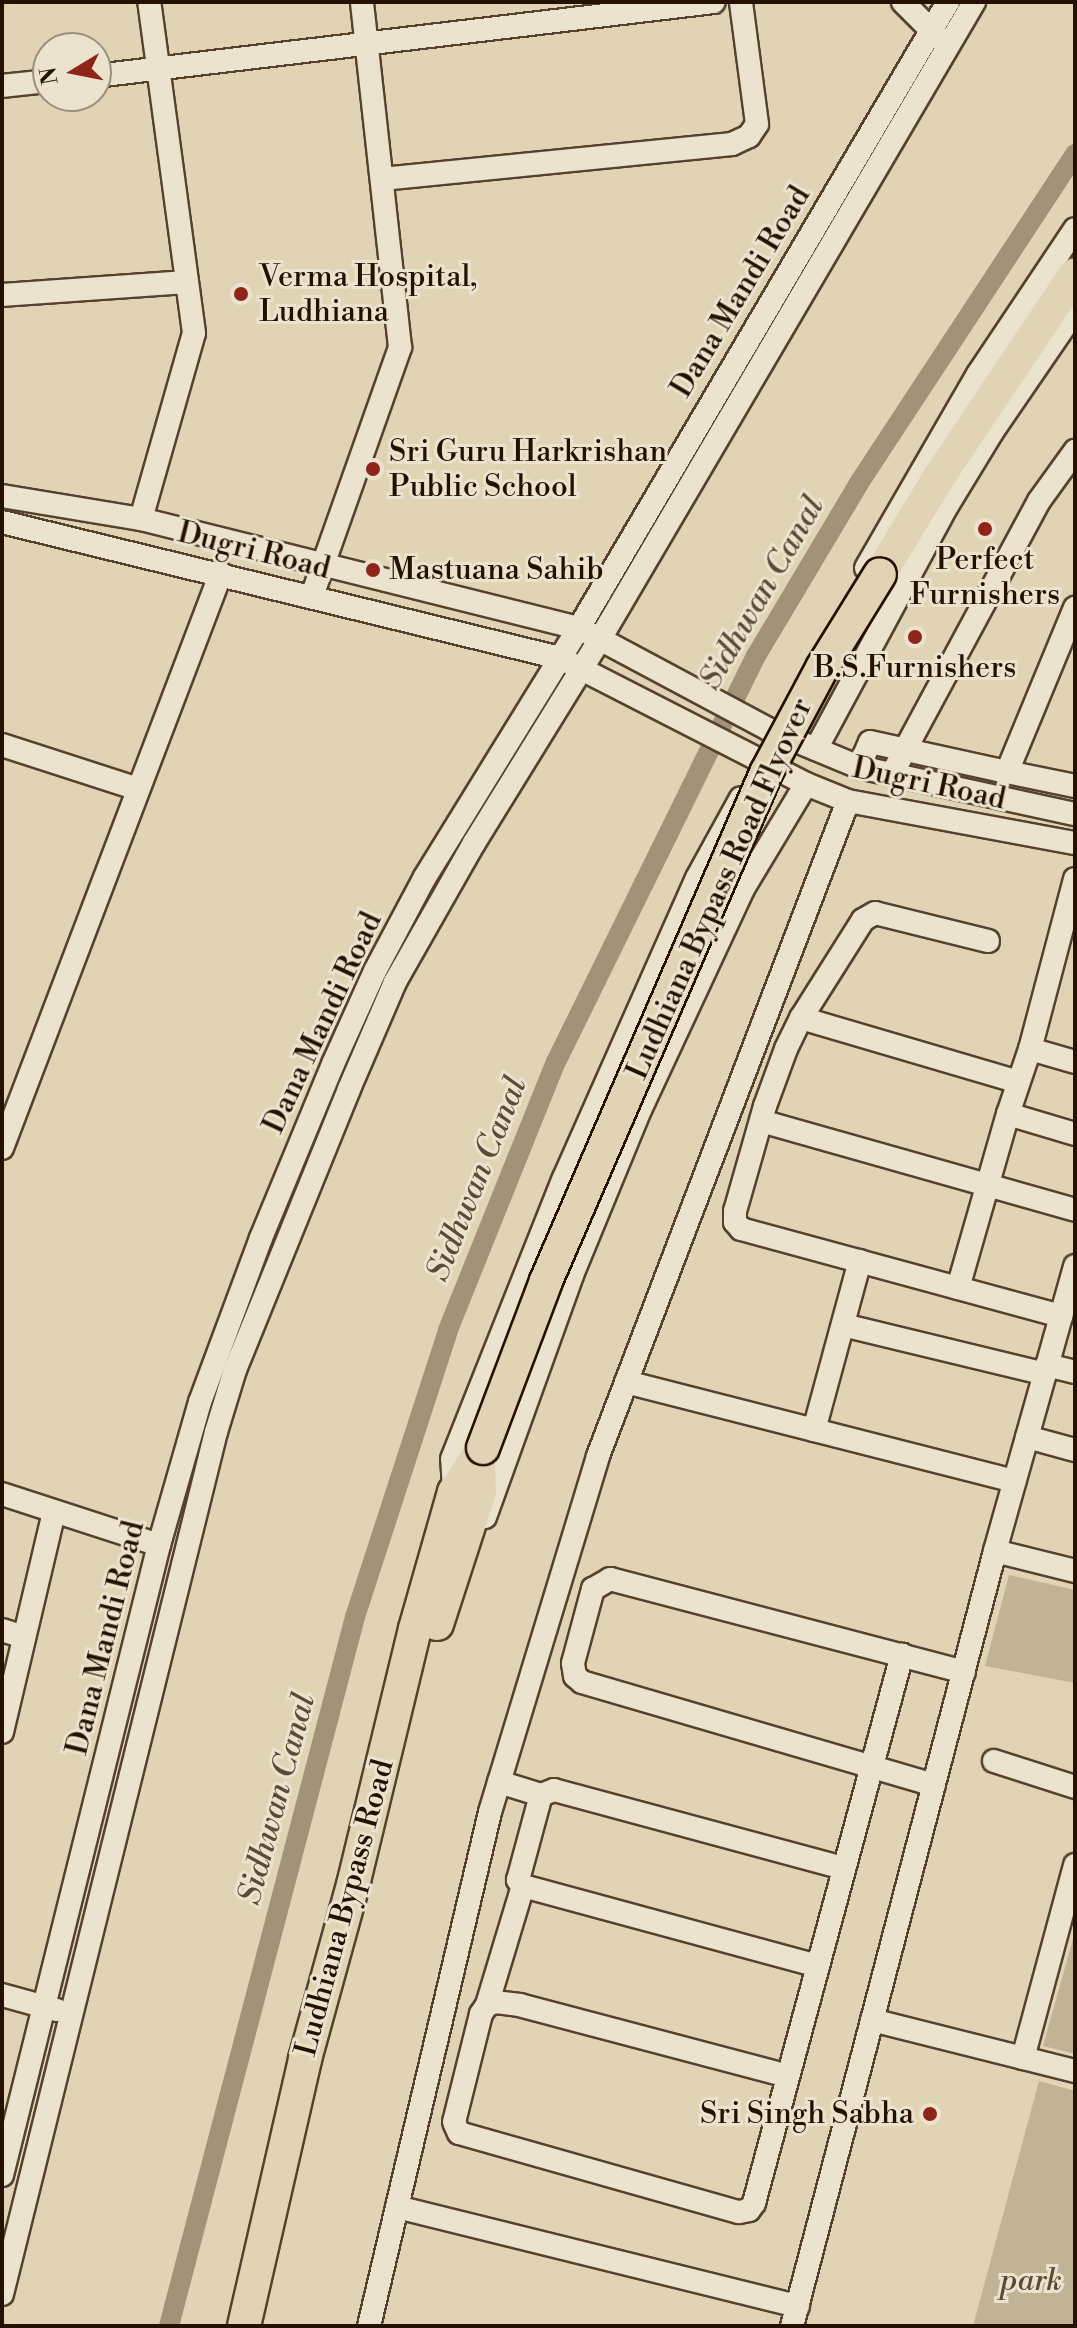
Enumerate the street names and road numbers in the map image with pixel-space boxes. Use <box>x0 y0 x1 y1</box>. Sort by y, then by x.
street label: Dana Mandi Road <box>664 180 818 404</box>
street label: Dugri Road <box>174 515 334 587</box>
street label: Ludhiana Bypass Road Flyover <box>619 693 821 1085</box>
street label: Dugri Road <box>849 750 1009 818</box>
street label: Dana Mandi Road <box>256 907 390 1139</box>
street label: Dana Mandi Road <box>60 1517 152 1759</box>
street label: Ludhiana Bypass Road <box>288 1756 402 2060</box>

